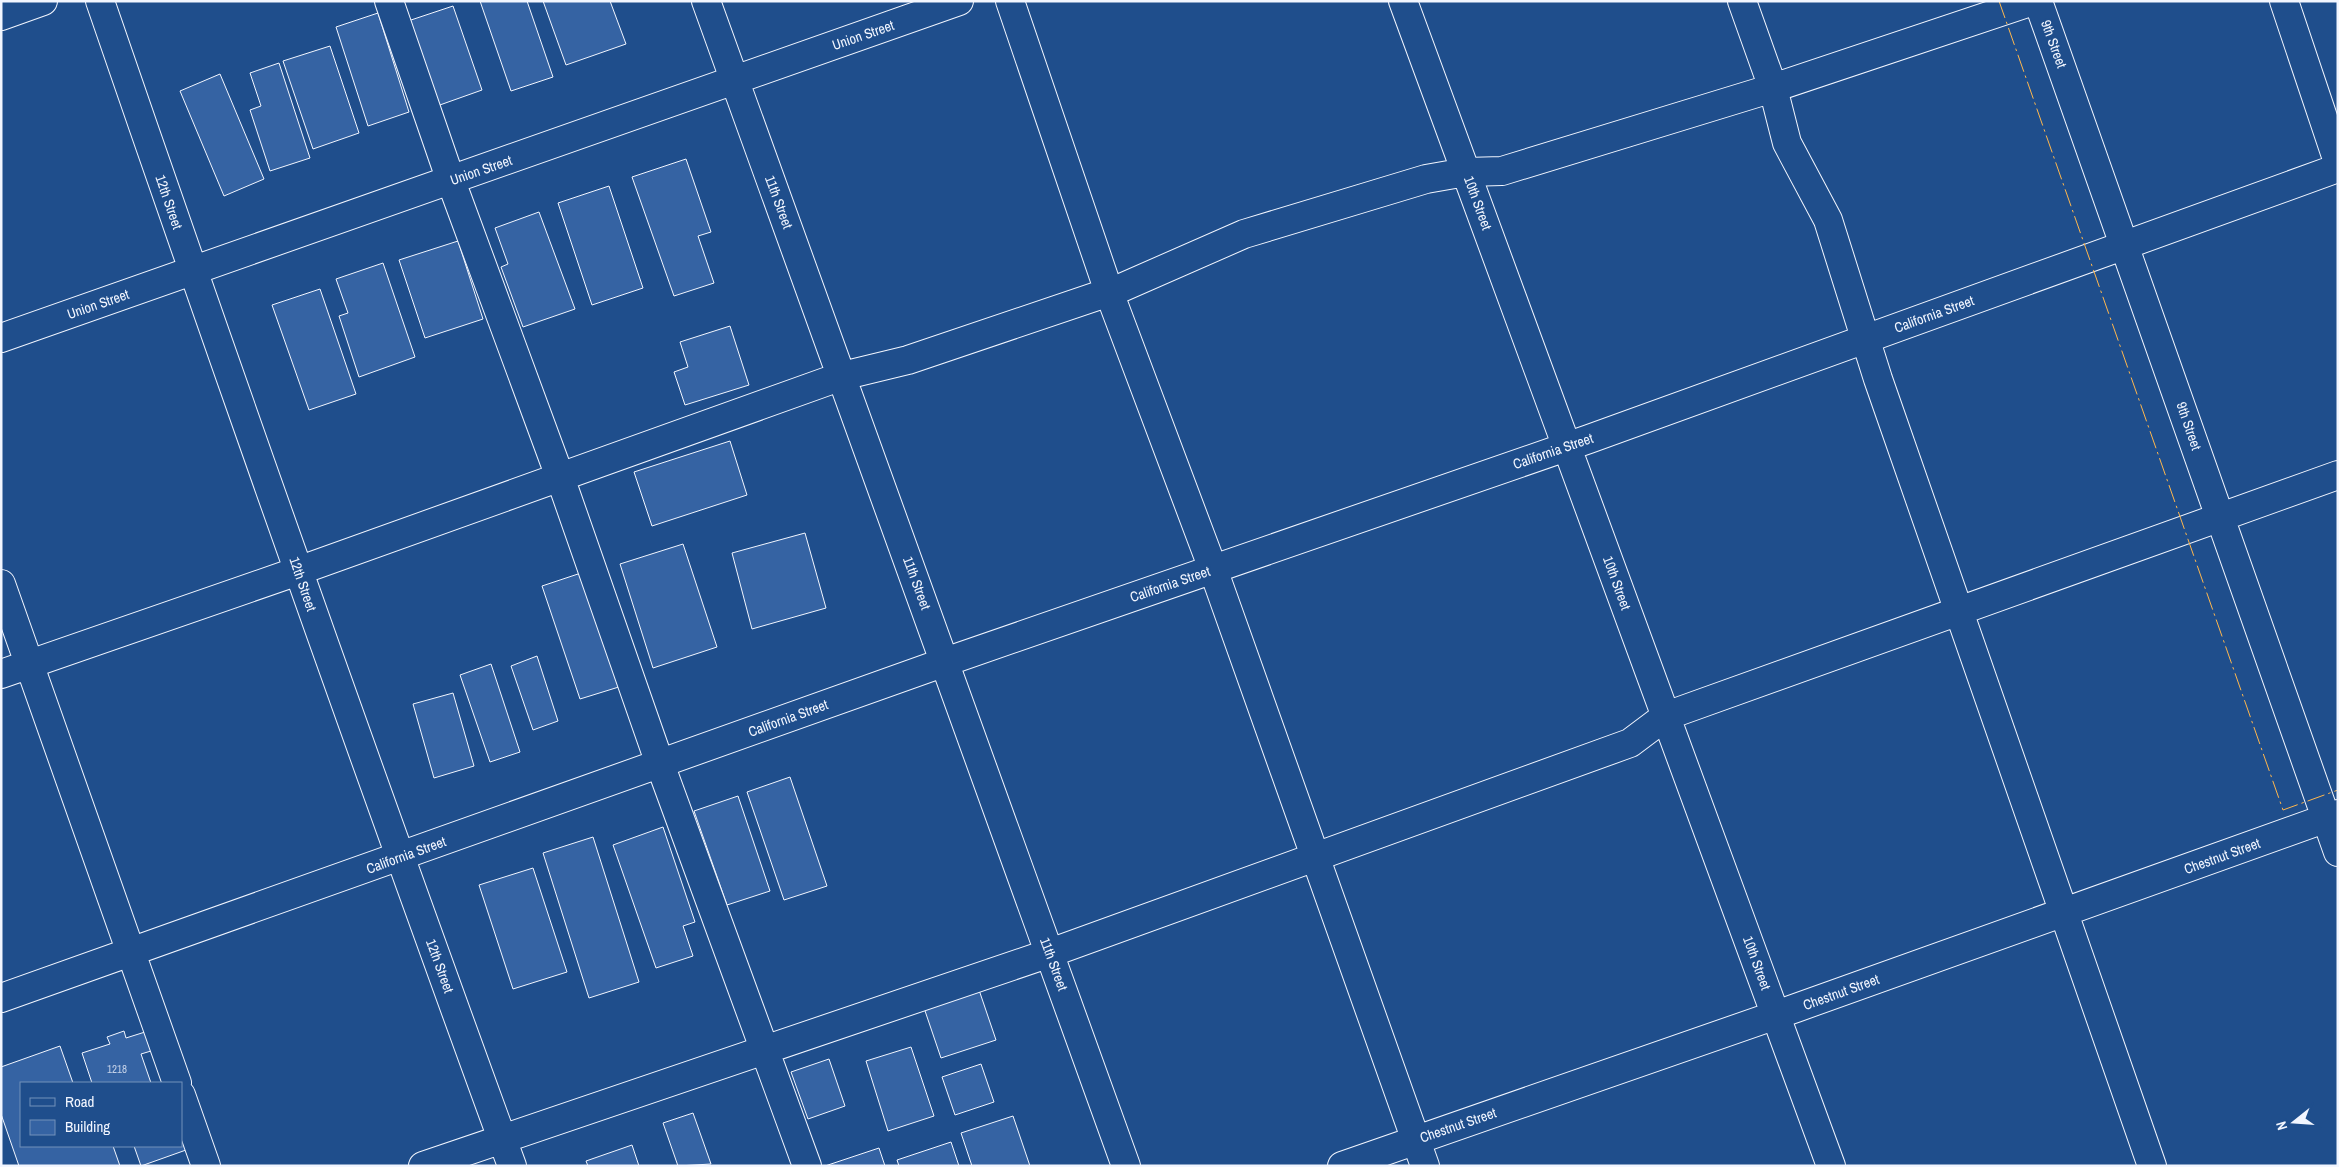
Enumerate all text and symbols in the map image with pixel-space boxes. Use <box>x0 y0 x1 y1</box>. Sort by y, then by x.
street label: Union Street <box>830 16 896 54</box>
street label: 9th Street <box>2037 18 2071 70</box>
street label: Union Street <box>448 151 514 189</box>
street label: 12th Street <box>151 173 187 231</box>
street label: 11th Street <box>761 173 797 231</box>
street label: 10th Street <box>1460 174 1496 232</box>
street label: Union Street <box>65 285 131 323</box>
street label: California Street <box>1892 291 1976 337</box>
street label: 9th Street <box>2172 400 2206 452</box>
street label: California Street <box>1511 429 1595 473</box>
street label: 11th Street <box>899 554 935 612</box>
street label: 10th Street <box>1599 554 1635 612</box>
street label: 12th Street <box>285 555 321 613</box>
street label: California Street <box>1128 562 1212 606</box>
street label: California Street <box>746 695 830 741</box>
street label: California Street <box>364 832 448 878</box>
street label: Chestnut Street <box>2181 834 2263 878</box>
street label: 10th Street <box>1739 934 1775 992</box>
street label: 11th Street <box>1036 935 1072 993</box>
street label: 12th Street <box>422 937 458 995</box>
street label: Chestnut Street <box>1800 970 1882 1014</box>
house number: 1218 <box>107 1062 127 1076</box>
legend <box>20 1082 182 1147</box>
text: Road <box>65 1091 94 1112</box>
north arrow <box>2269 1097 2319 1147</box>
street label: Chestnut Street <box>1417 1104 1499 1146</box>
text: Building <box>65 1116 110 1137</box>
text: N <box>2272 1119 2291 1132</box>

